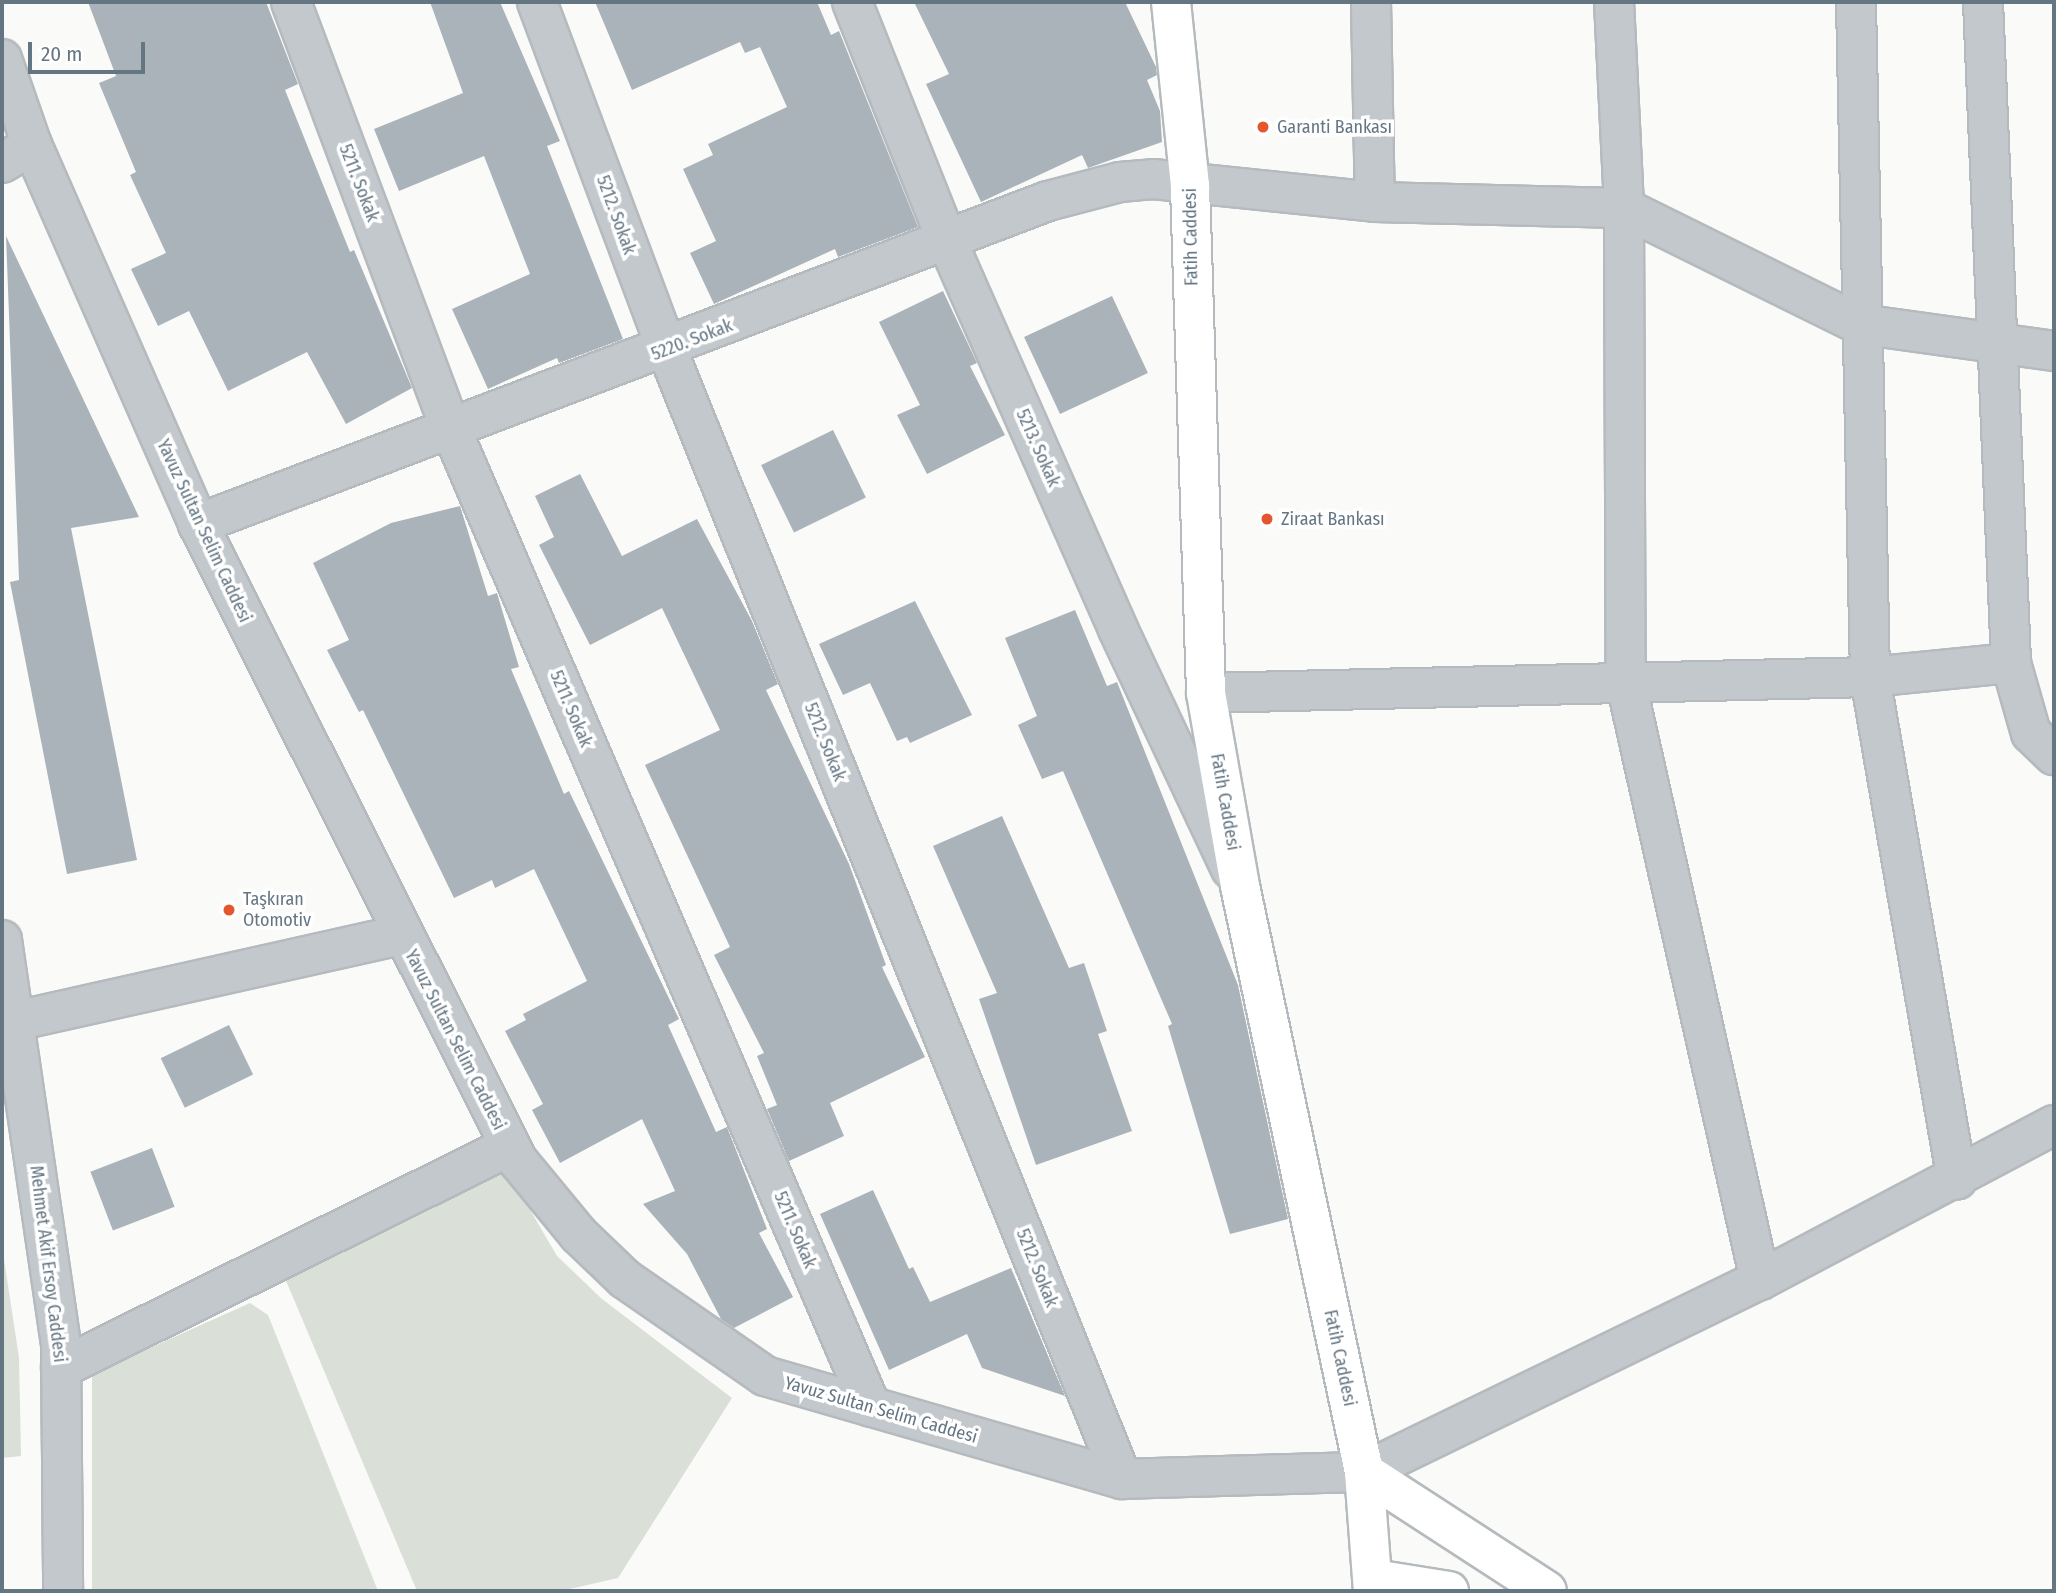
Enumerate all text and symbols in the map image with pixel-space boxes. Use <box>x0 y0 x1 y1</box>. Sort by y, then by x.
scale bar <box>32 28 149 72</box>
text: 20 m <box>41 41 82 67</box>
place label: Garanti Bankası <box>1277 116 1392 138</box>
marker: Garanti Bankası <box>1255 119 1271 135</box>
street label: 5211. Sokak <box>334 141 384 225</box>
street label: 5212. Sokak <box>592 173 640 257</box>
street label: Fatih Caddesi <box>1179 188 1203 286</box>
street label: 5220. Sokak <box>648 315 736 365</box>
street label: 5213. Sokak <box>1011 406 1065 490</box>
street label: Yavuz Sultan Selim Caddesi <box>152 436 256 626</box>
place label: Ziraat Bankası <box>1281 508 1385 530</box>
marker: Ziraat Bankası <box>1259 511 1275 527</box>
street label: 5211. Sokak <box>545 667 597 751</box>
street label: 5212. Sokak <box>800 700 850 784</box>
street label: Fatih Caddesi <box>1206 752 1244 852</box>
place label: Taşkıran Otomotiv <box>243 889 311 932</box>
marker: Taşkıran Otomotiv <box>221 902 237 918</box>
street label: Yavuz Sultan Selim Caddesi <box>400 946 510 1134</box>
street label: Mehmet Akif Ersoy Caddesi <box>25 1164 71 1364</box>
street label: 5211. Sokak <box>769 1188 821 1272</box>
street label: 5212. Sokak <box>1012 1226 1062 1310</box>
street label: Fatih Caddesi <box>1319 1308 1361 1408</box>
street label: Yavuz Sultan Selim Caddesi <box>782 1372 980 1448</box>

